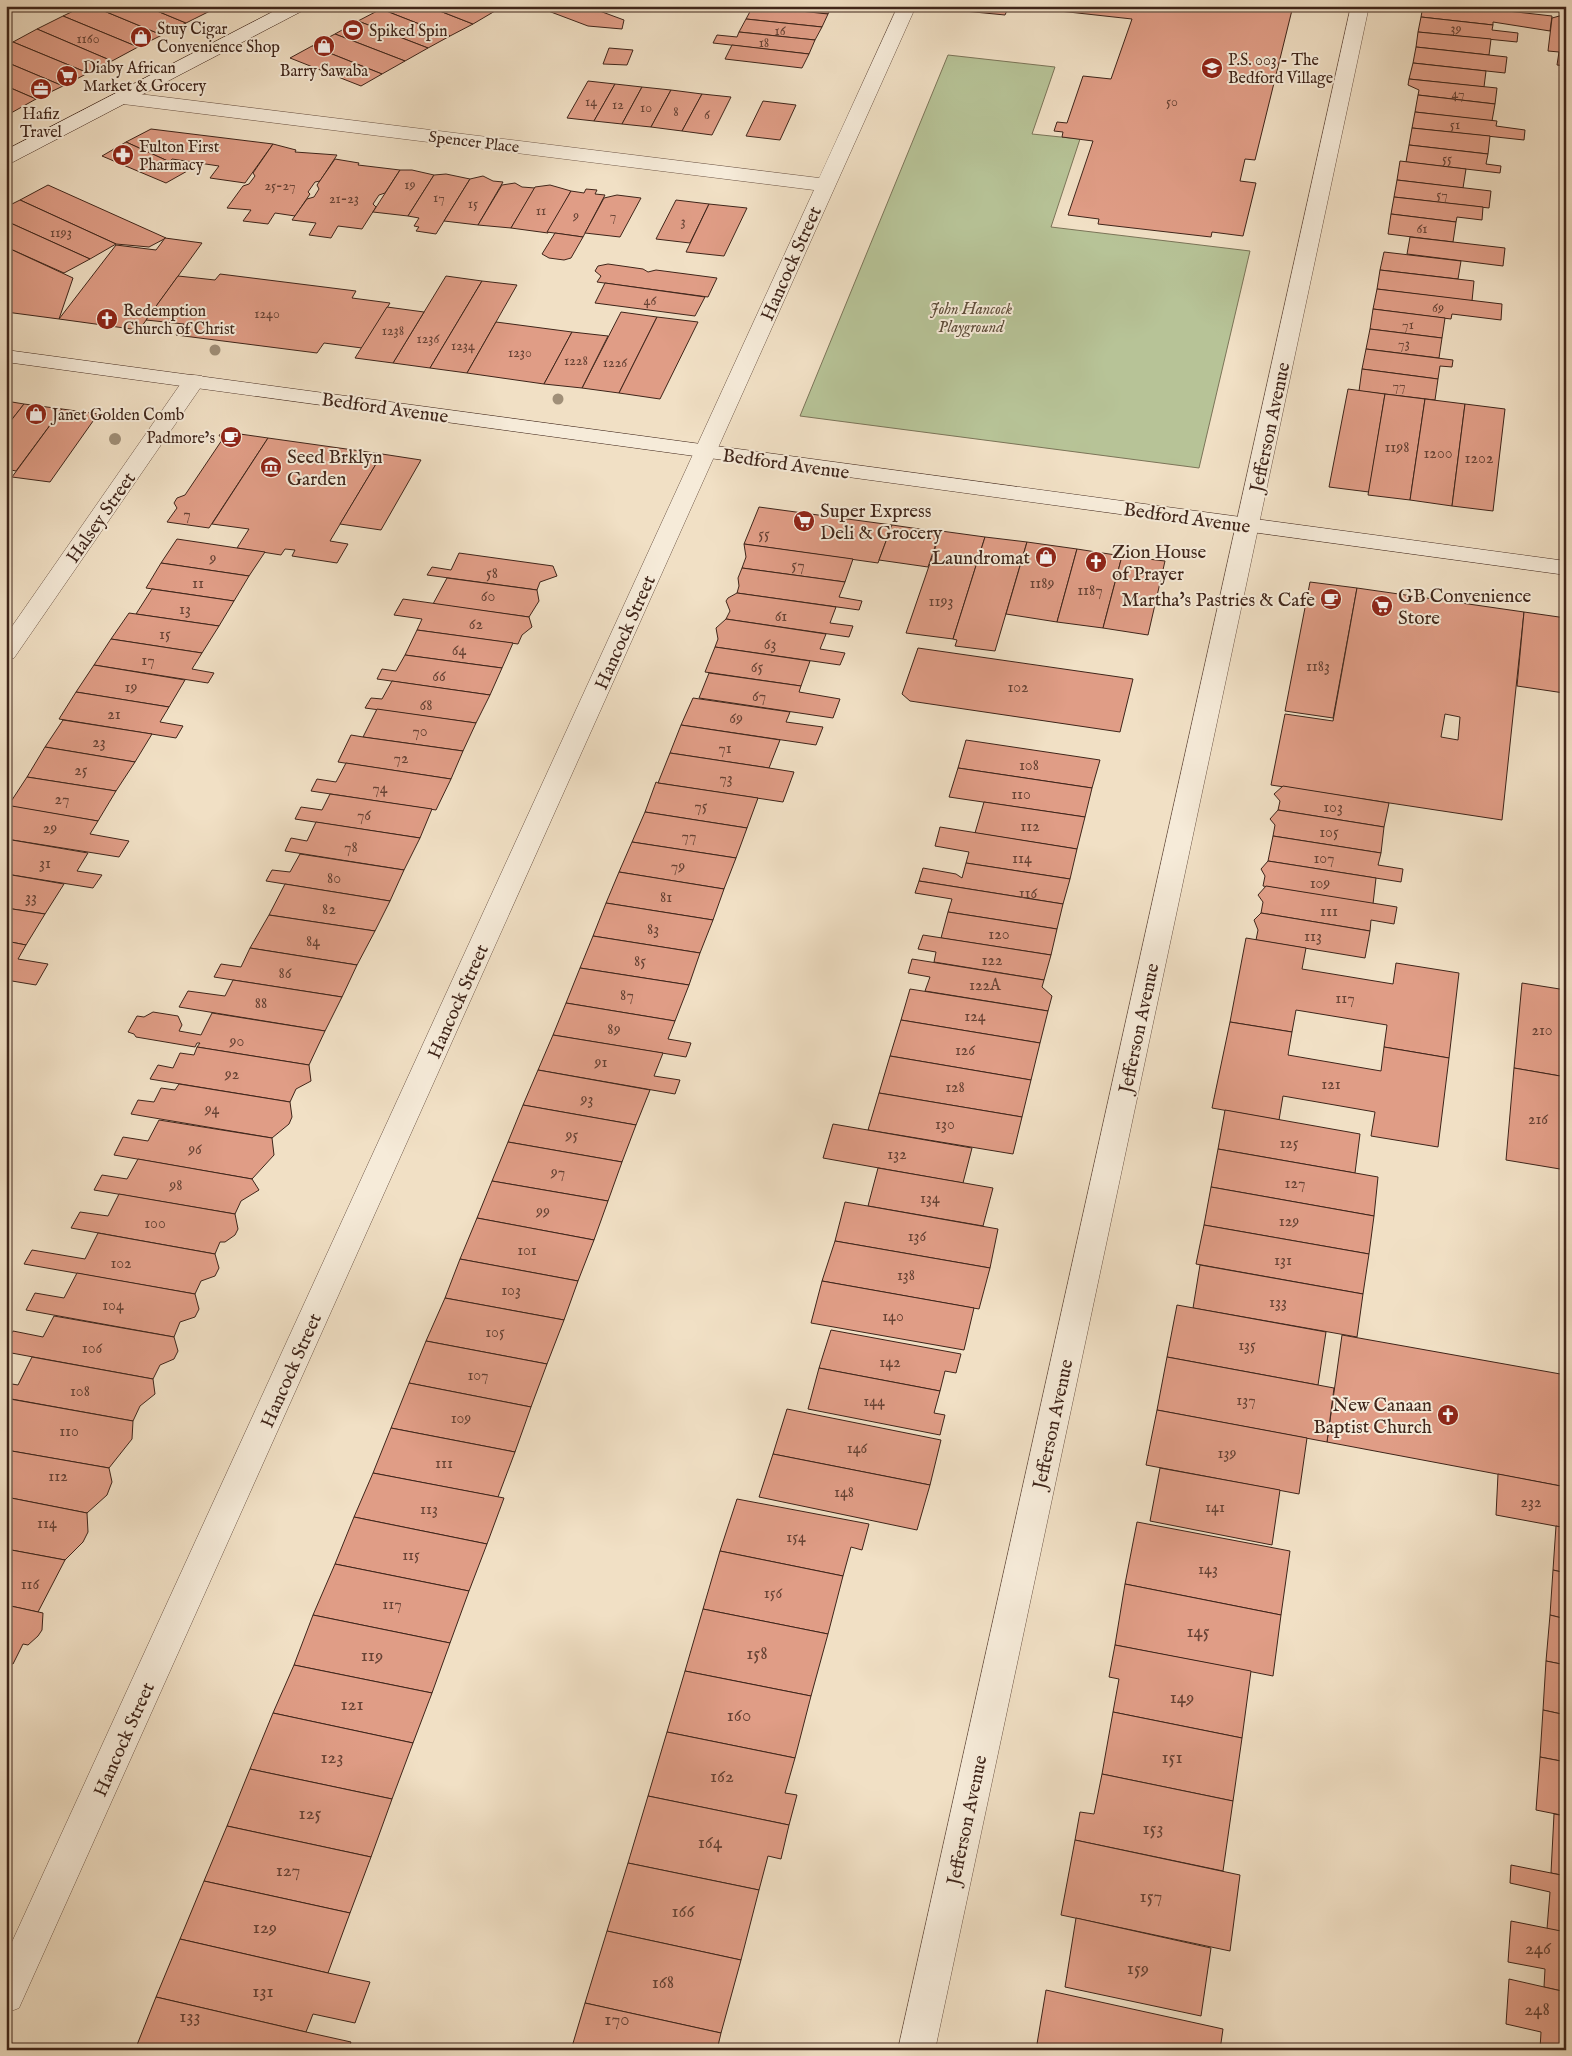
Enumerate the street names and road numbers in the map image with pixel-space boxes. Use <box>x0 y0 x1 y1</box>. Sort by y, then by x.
street label: Spencer Place <box>427 128 520 158</box>
street label: Hancock Street <box>756 202 828 325</box>
street label: Jefferson Avenue <box>1245 360 1296 497</box>
street label: Bedford Avenue <box>320 388 450 430</box>
street label: Bedford Avenue <box>721 444 851 486</box>
street label: Halsey Street <box>61 468 142 568</box>
street label: Bedford Avenue <box>1122 498 1252 540</box>
street label: Hancock Street <box>590 571 662 694</box>
street label: Hancock Street <box>423 940 495 1063</box>
street label: Jefferson Avenue <box>1114 961 1165 1098</box>
street label: Hancock Street <box>256 1309 328 1432</box>
street label: Jefferson Avenue <box>1028 1357 1079 1494</box>
street label: Hancock Street <box>89 1678 161 1801</box>
street label: Jefferson Avenue <box>942 1753 993 1890</box>

